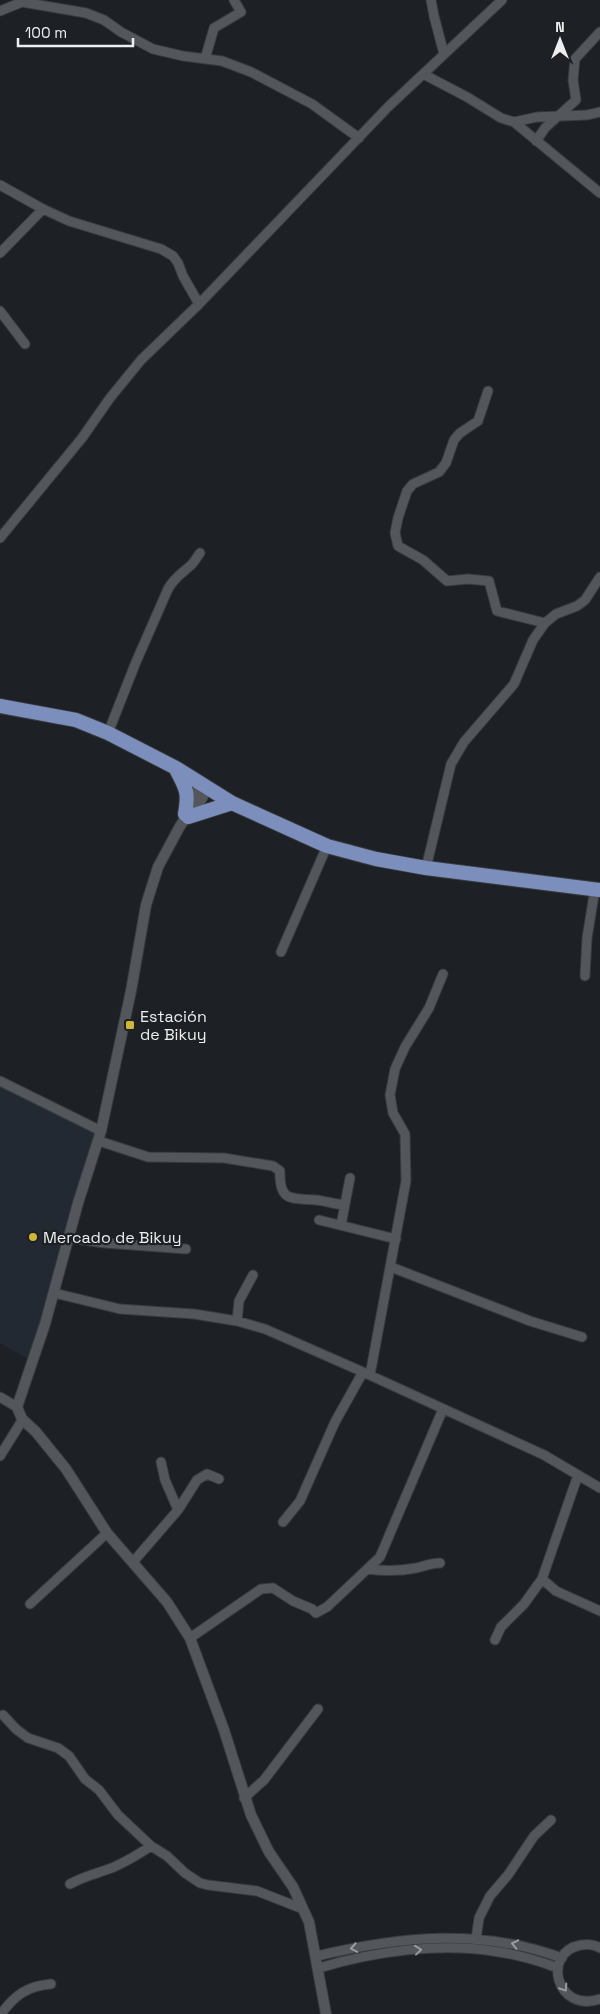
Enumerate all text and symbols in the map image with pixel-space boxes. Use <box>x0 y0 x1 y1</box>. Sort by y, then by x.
scale bar <box>18 15 132 47</box>
north arrow <box>535 15 585 65</box>
text: N <box>555 18 565 36</box>
text: 100 m <box>25 23 67 42</box>
place label: Estación de Bikuy <box>140 1006 207 1045</box>
marker: Estación de Bikuy <box>124 1019 136 1031</box>
place label: Mercado de Bikuy <box>43 1227 182 1248</box>
marker: Mercado de Bikuy <box>27 1231 39 1243</box>
one-way arrow <box>511 1939 520 1950</box>
one-way arrow <box>350 1942 358 1952</box>
one-way arrow <box>414 1945 422 1956</box>
one-way arrow <box>557 1983 567 1992</box>

